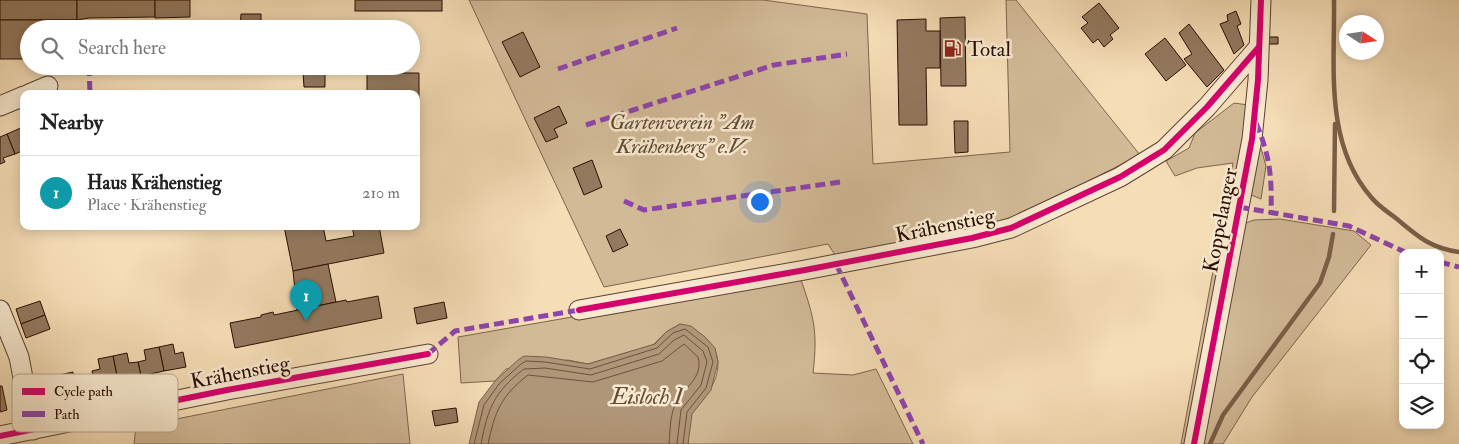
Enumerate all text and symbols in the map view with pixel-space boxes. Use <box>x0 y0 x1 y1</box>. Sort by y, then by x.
north arrow <box>1339 15 1384 60</box>
search box <box>20 20 420 75</box>
icon: search <box>38 34 66 62</box>
text: Search here <box>78 36 166 60</box>
place label: Total <box>967 36 1011 63</box>
fuel station icon: Total <box>943 39 963 59</box>
text: Nearby <box>40 109 103 136</box>
park label: Gartenverein "Am Krähenberg" e.V. <box>609 109 755 160</box>
street label: Koppelanger <box>1197 165 1244 275</box>
text: Haus Krähenstieg <box>87 171 222 195</box>
text: 1 <box>53 183 59 203</box>
text: 210 m <box>362 183 400 203</box>
your location <box>747 189 773 215</box>
text: Place · Krähenstieg <box>87 195 207 215</box>
street label: Krähenstieg <box>893 202 998 249</box>
map controls <box>1399 249 1444 429</box>
button: + <box>1399 249 1444 294</box>
pin: 1 <box>290 280 322 321</box>
button: − <box>1399 294 1444 339</box>
button: locate <box>1399 339 1444 384</box>
street label: Krähenstieg <box>188 350 293 395</box>
legend <box>12 374 178 432</box>
text: Cycle path <box>54 383 114 401</box>
water label: Eisloch I <box>609 383 686 411</box>
button: layers <box>1399 384 1444 429</box>
text: Path <box>54 406 80 423</box>

